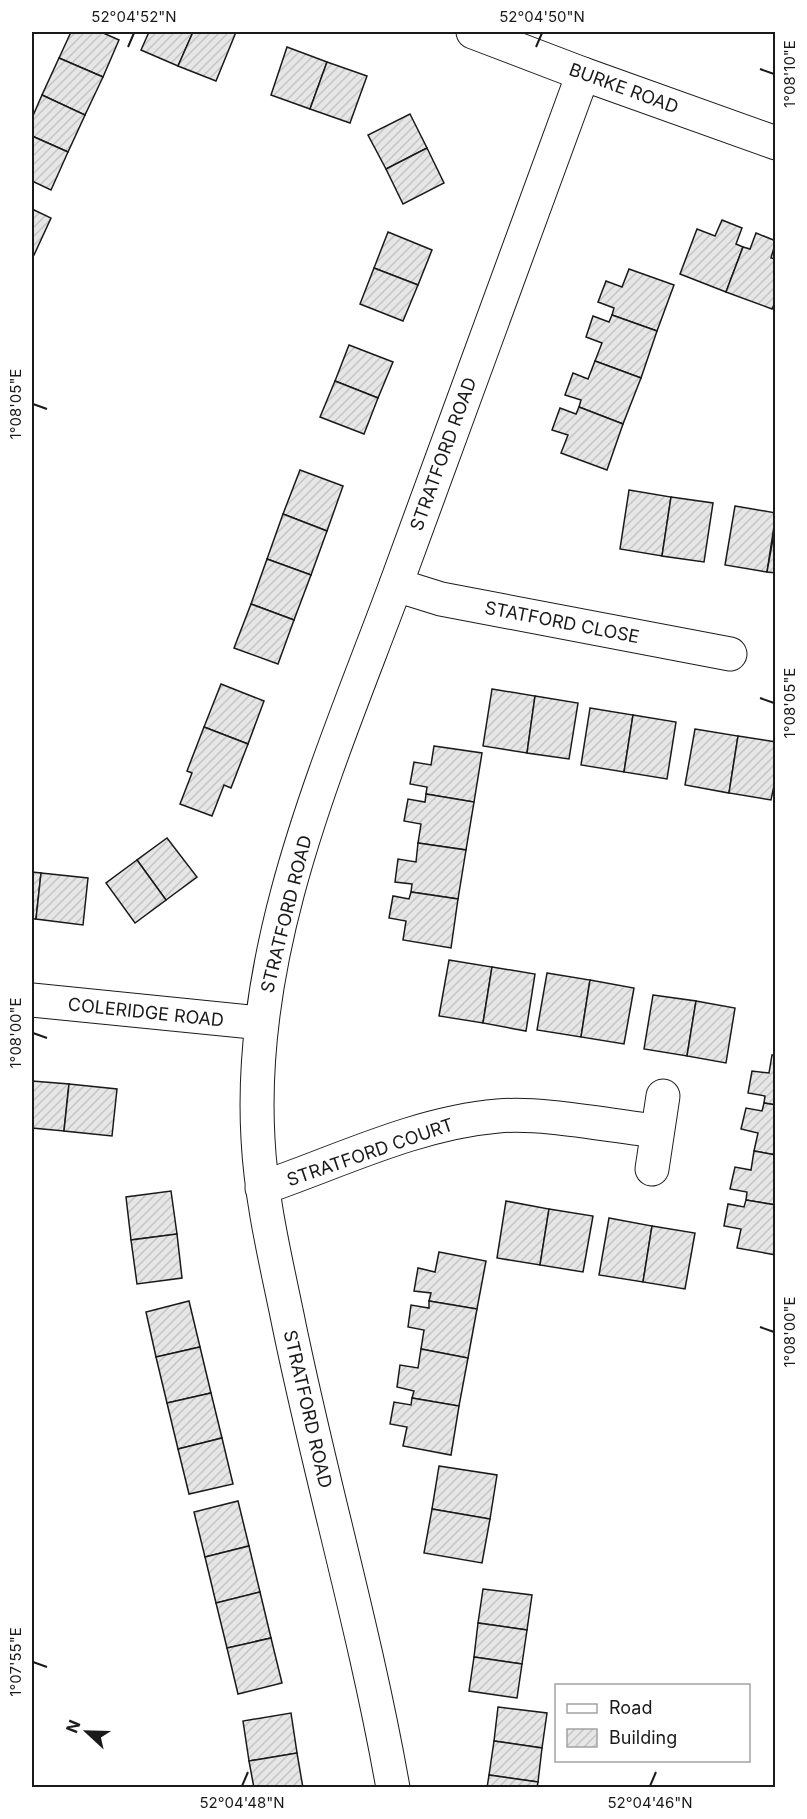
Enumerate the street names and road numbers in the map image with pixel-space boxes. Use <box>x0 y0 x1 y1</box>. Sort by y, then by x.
street label: BURKE ROAD <box>566 58 682 118</box>
street label: STRATFORD ROAD <box>406 375 480 533</box>
street label: STATFORD CLOSE <box>483 597 641 647</box>
street label: STRATFORD ROAD <box>256 833 316 995</box>
street label: COLERIDGE ROAD <box>67 993 225 1031</box>
street label: STRATFORD COURT <box>284 1114 456 1190</box>
street label: STRATFORD ROAD <box>280 1328 336 1490</box>

